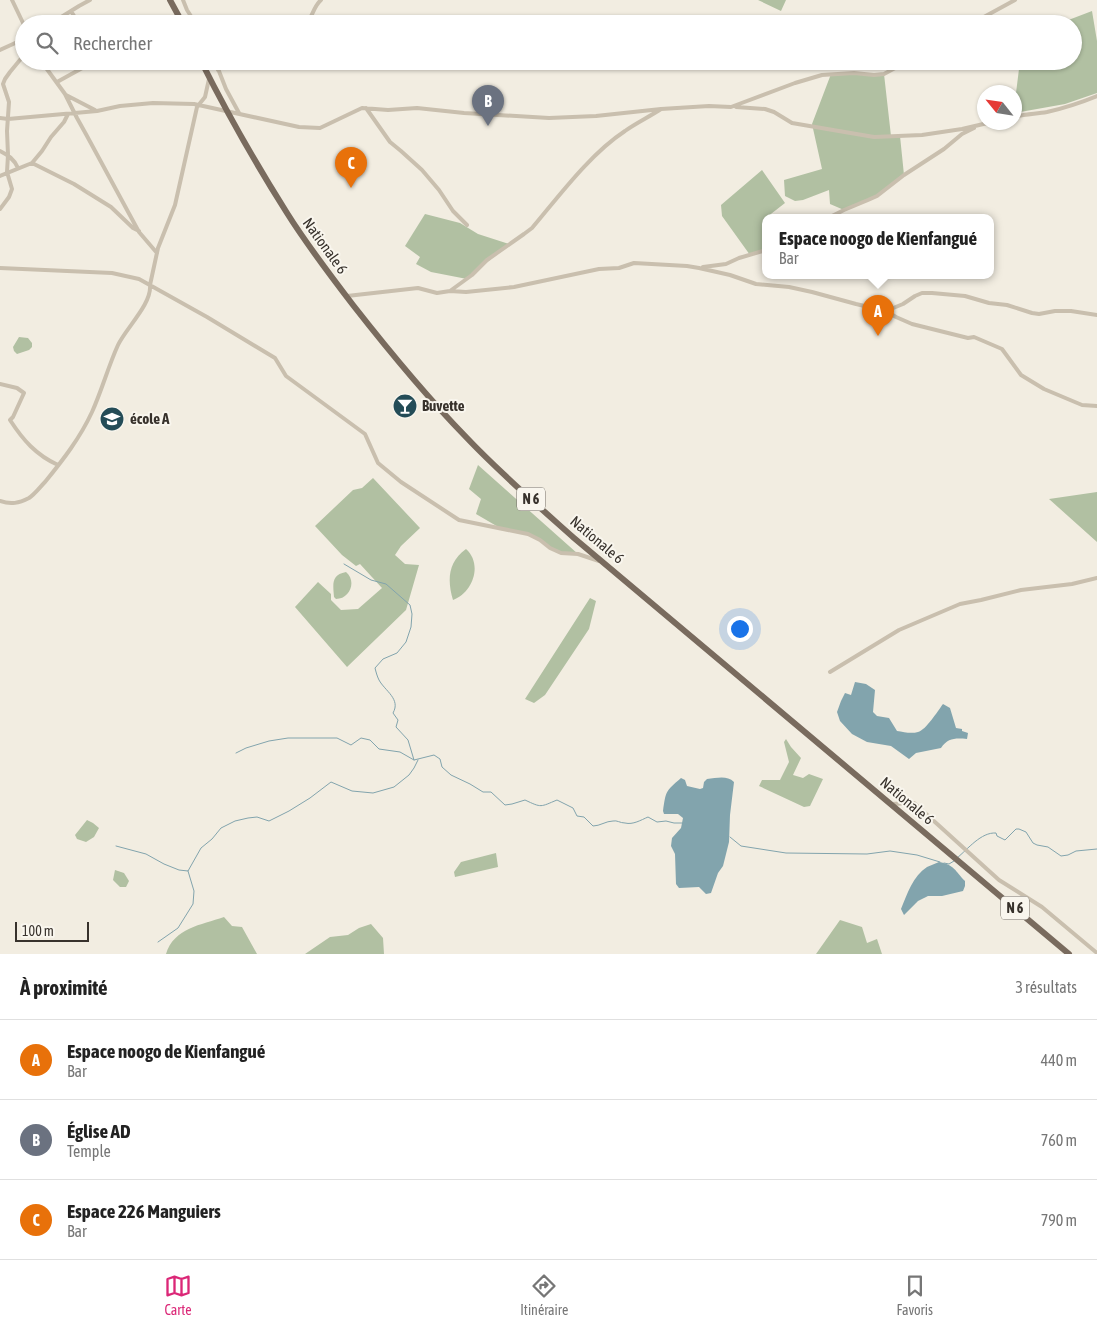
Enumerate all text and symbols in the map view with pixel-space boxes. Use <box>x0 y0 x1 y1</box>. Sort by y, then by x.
search box <box>15 15 1082 70</box>
icon: search <box>33 29 61 57</box>
text: Rechercher <box>73 32 152 54</box>
pin: B <box>472 85 504 126</box>
north arrow <box>977 85 1022 130</box>
pin: C <box>335 147 367 188</box>
popup <box>762 214 994 279</box>
street label: Nationale 6 <box>300 215 351 277</box>
text: Espace noogo de Kienfangué <box>779 227 977 249</box>
text: Bar <box>779 249 799 267</box>
pin: A <box>862 295 894 336</box>
bar icon: Buvette <box>392 393 418 419</box>
place label: Buvette <box>422 397 465 414</box>
school or university icon: école A <box>99 406 125 432</box>
place label: école A <box>130 410 170 427</box>
road number: N 6 <box>517 488 545 510</box>
street label: Nationale 6 <box>567 512 628 567</box>
your location <box>727 616 753 642</box>
street label: Nationale 6 <box>877 773 938 828</box>
road number: N 6 <box>1001 896 1029 920</box>
scale bar <box>15 919 89 942</box>
text: 100 m <box>22 923 54 939</box>
text: À proximité <box>20 975 108 999</box>
text: 3 résultats <box>1015 978 1077 996</box>
text: Espace noogo de Kienfangué <box>67 1040 265 1062</box>
text: A <box>32 1051 40 1069</box>
text: 440 m <box>1041 1051 1077 1069</box>
text: Bar <box>67 1062 87 1080</box>
text: Église AD <box>67 1120 131 1142</box>
text: B <box>32 1131 40 1149</box>
text: 760 m <box>1041 1131 1077 1149</box>
text: Temple <box>67 1142 111 1160</box>
text: Espace 226 Manguiers <box>67 1200 221 1222</box>
text: C <box>32 1211 40 1229</box>
text: 790 m <box>1041 1211 1077 1229</box>
text: Bar <box>67 1222 87 1240</box>
tab: Carte <box>164 1272 192 1318</box>
tab: Itinéraire <box>520 1272 568 1318</box>
tab: Favoris <box>897 1272 933 1318</box>

